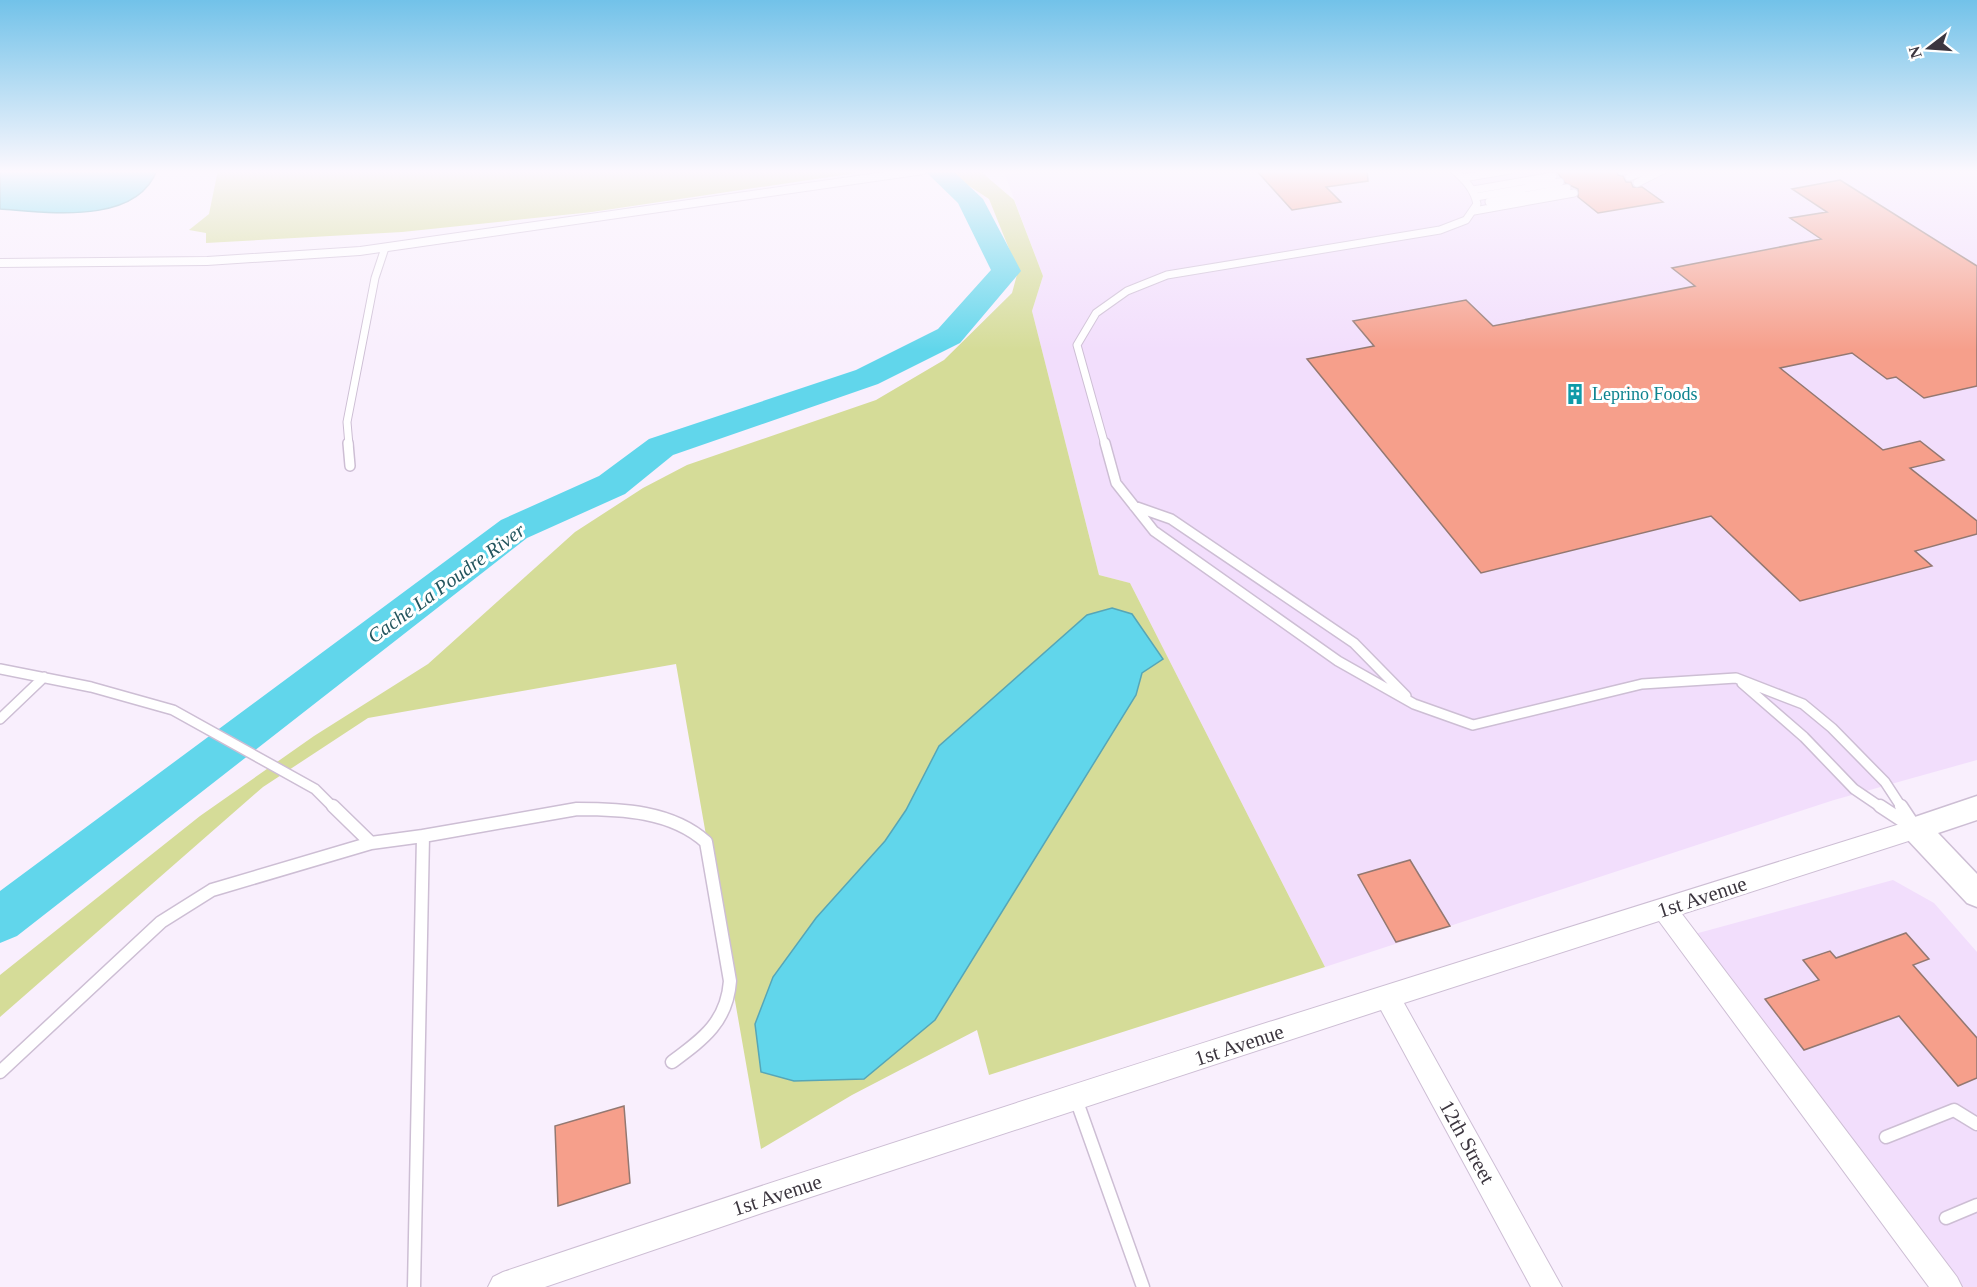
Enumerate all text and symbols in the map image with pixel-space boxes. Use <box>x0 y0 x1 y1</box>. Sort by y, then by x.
north arrow <box>1899 18 1959 78</box>
text: N <box>1905 44 1925 60</box>
building icon: Leprino Foods <box>1563 382 1587 406</box>
place label: Leprino Foods <box>1592 384 1698 404</box>
water label: Cache La Poudre River <box>363 519 529 647</box>
street label: 1st Avenue <box>1654 871 1750 923</box>
street label: 1st Avenue <box>1191 1019 1287 1071</box>
street label: 12th Street <box>1434 1096 1500 1188</box>
street label: 1st Avenue <box>729 1169 825 1221</box>

